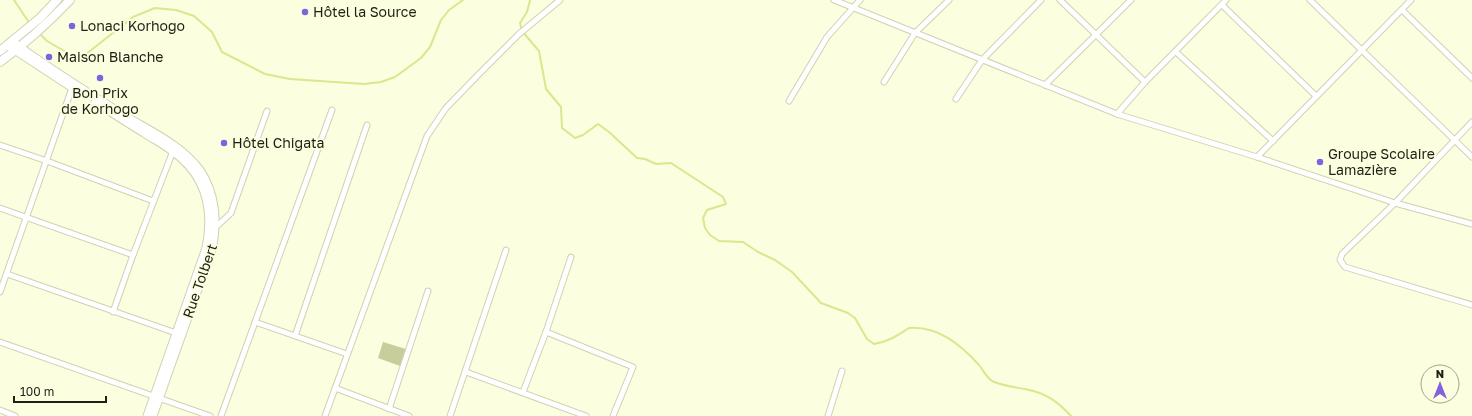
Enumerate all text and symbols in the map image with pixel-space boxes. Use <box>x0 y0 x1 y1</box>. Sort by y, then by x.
place label: Hôtel la Source <box>313 3 417 20</box>
marker: Hôtel la Source <box>300 7 310 17</box>
place label: Lonaci Korhogo <box>80 17 185 34</box>
marker: Lonaci Korhogo <box>67 21 77 31</box>
place label: Maison Blanche <box>57 48 163 65</box>
marker: Maison Blanche <box>44 52 54 62</box>
marker: Bon Prix de Korhogo <box>95 73 105 83</box>
place label: Bon Prix de Korhogo <box>61 84 139 117</box>
place label: Hôtel Chigata <box>232 134 325 151</box>
marker: Hôtel Chigata <box>219 138 229 148</box>
place label: Groupe Scolaire Lamazière <box>1328 145 1435 178</box>
marker: Groupe Scolaire Lamazière <box>1315 157 1325 167</box>
street label: Rue Tolbert <box>179 241 220 320</box>
north arrow <box>1420 364 1460 404</box>
text: N <box>1436 367 1444 380</box>
scale bar <box>14 378 106 404</box>
text: 100 m <box>20 384 54 399</box>

